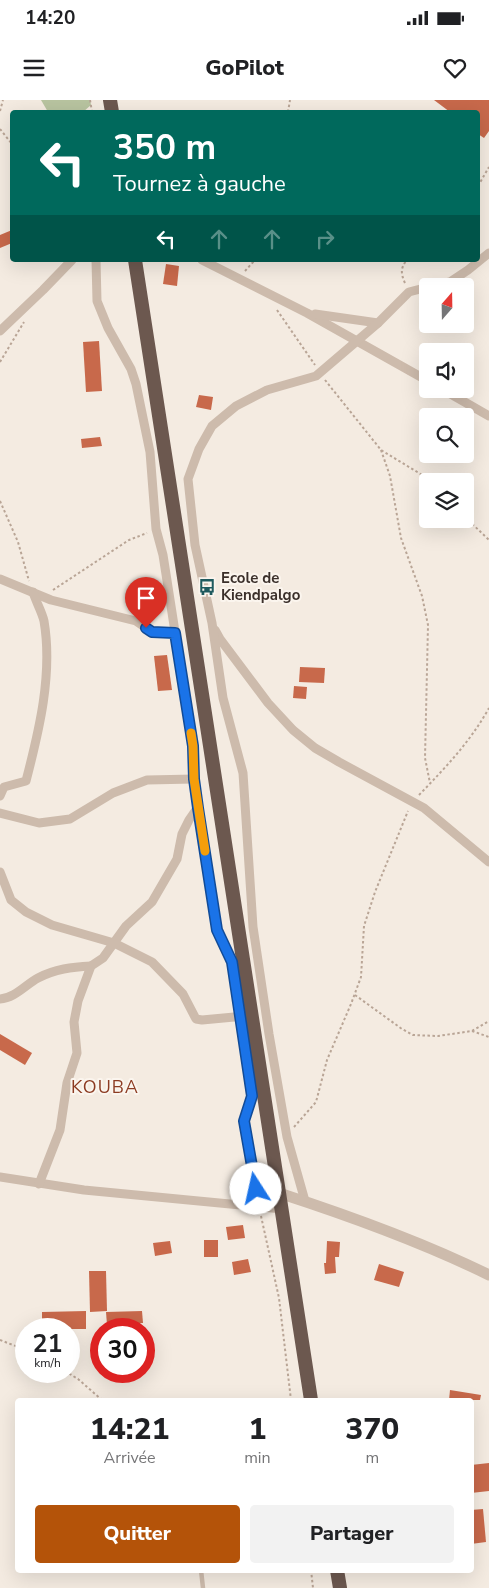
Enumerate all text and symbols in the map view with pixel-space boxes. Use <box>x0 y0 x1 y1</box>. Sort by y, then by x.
text: 14:20 <box>25 5 75 31</box>
text: GoPilot <box>205 53 284 83</box>
icon: menu <box>20 54 48 82</box>
icon: heart <box>441 54 469 82</box>
text: 350 m <box>113 124 216 171</box>
icon: left <box>30 130 95 195</box>
text: Tournez à gauche <box>113 169 286 199</box>
icon: left <box>152 225 180 253</box>
icon: ahead <box>205 225 233 253</box>
icon: ahead <box>258 225 286 253</box>
icon: right <box>311 225 339 253</box>
north arrow <box>419 278 474 332</box>
map controls <box>419 278 474 528</box>
button: sound <box>419 343 474 398</box>
button: search <box>419 408 474 463</box>
button: layers <box>419 473 474 528</box>
place label: Ecole de Kiendpalgo <box>221 568 301 605</box>
pin <box>125 577 167 628</box>
bus stop icon: Ecole de Kiendpalgo <box>197 577 217 597</box>
icon: arrive <box>132 584 160 612</box>
district label: KOUBA <box>71 1075 139 1099</box>
position arrow <box>229 1162 281 1214</box>
speed limit sign: 30 <box>90 1318 155 1383</box>
text: 21 <box>32 1327 63 1361</box>
text: km/h <box>34 1355 61 1371</box>
text: 14:21 <box>90 1409 169 1450</box>
text: 1 <box>248 1409 266 1450</box>
text: 370 <box>345 1409 399 1450</box>
text: Arrivée <box>104 1447 156 1469</box>
text: min <box>244 1447 271 1469</box>
text: m <box>365 1447 379 1469</box>
button: Quitter <box>35 1505 240 1563</box>
button: Partager <box>250 1505 454 1563</box>

